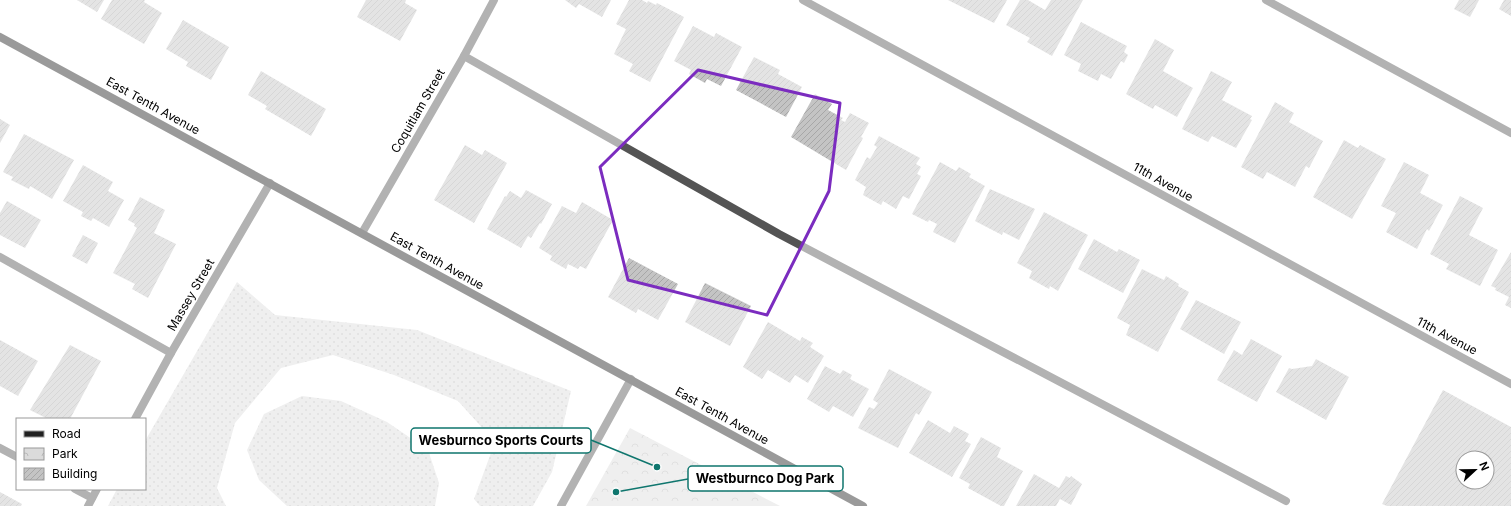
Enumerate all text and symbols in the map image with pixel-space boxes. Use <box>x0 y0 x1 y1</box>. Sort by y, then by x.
street label: Coquitlam Street <box>387 66 448 155</box>
street label: East Tenth Avenue <box>104 74 203 138</box>
street label: 11th Avenue <box>1131 159 1196 204</box>
street label: East Tenth Avenue <box>388 229 487 293</box>
street label: Massey Street <box>164 256 217 334</box>
street label: 11th Avenue <box>1414 313 1480 358</box>
street label: East Tenth Avenue <box>673 384 772 448</box>
legend <box>16 418 146 490</box>
text: Road <box>52 426 81 441</box>
callout: Wesburnco Sports Courts <box>411 428 591 453</box>
text: Wesburnco Sports Courts <box>419 432 583 448</box>
text: Park <box>52 446 78 461</box>
north arrow <box>1455 450 1495 490</box>
text: N <box>1476 460 1492 473</box>
text: Building <box>52 466 97 481</box>
callout: Westburnco Dog Park <box>688 466 843 491</box>
text: Westburnco Dog Park <box>696 470 835 486</box>

